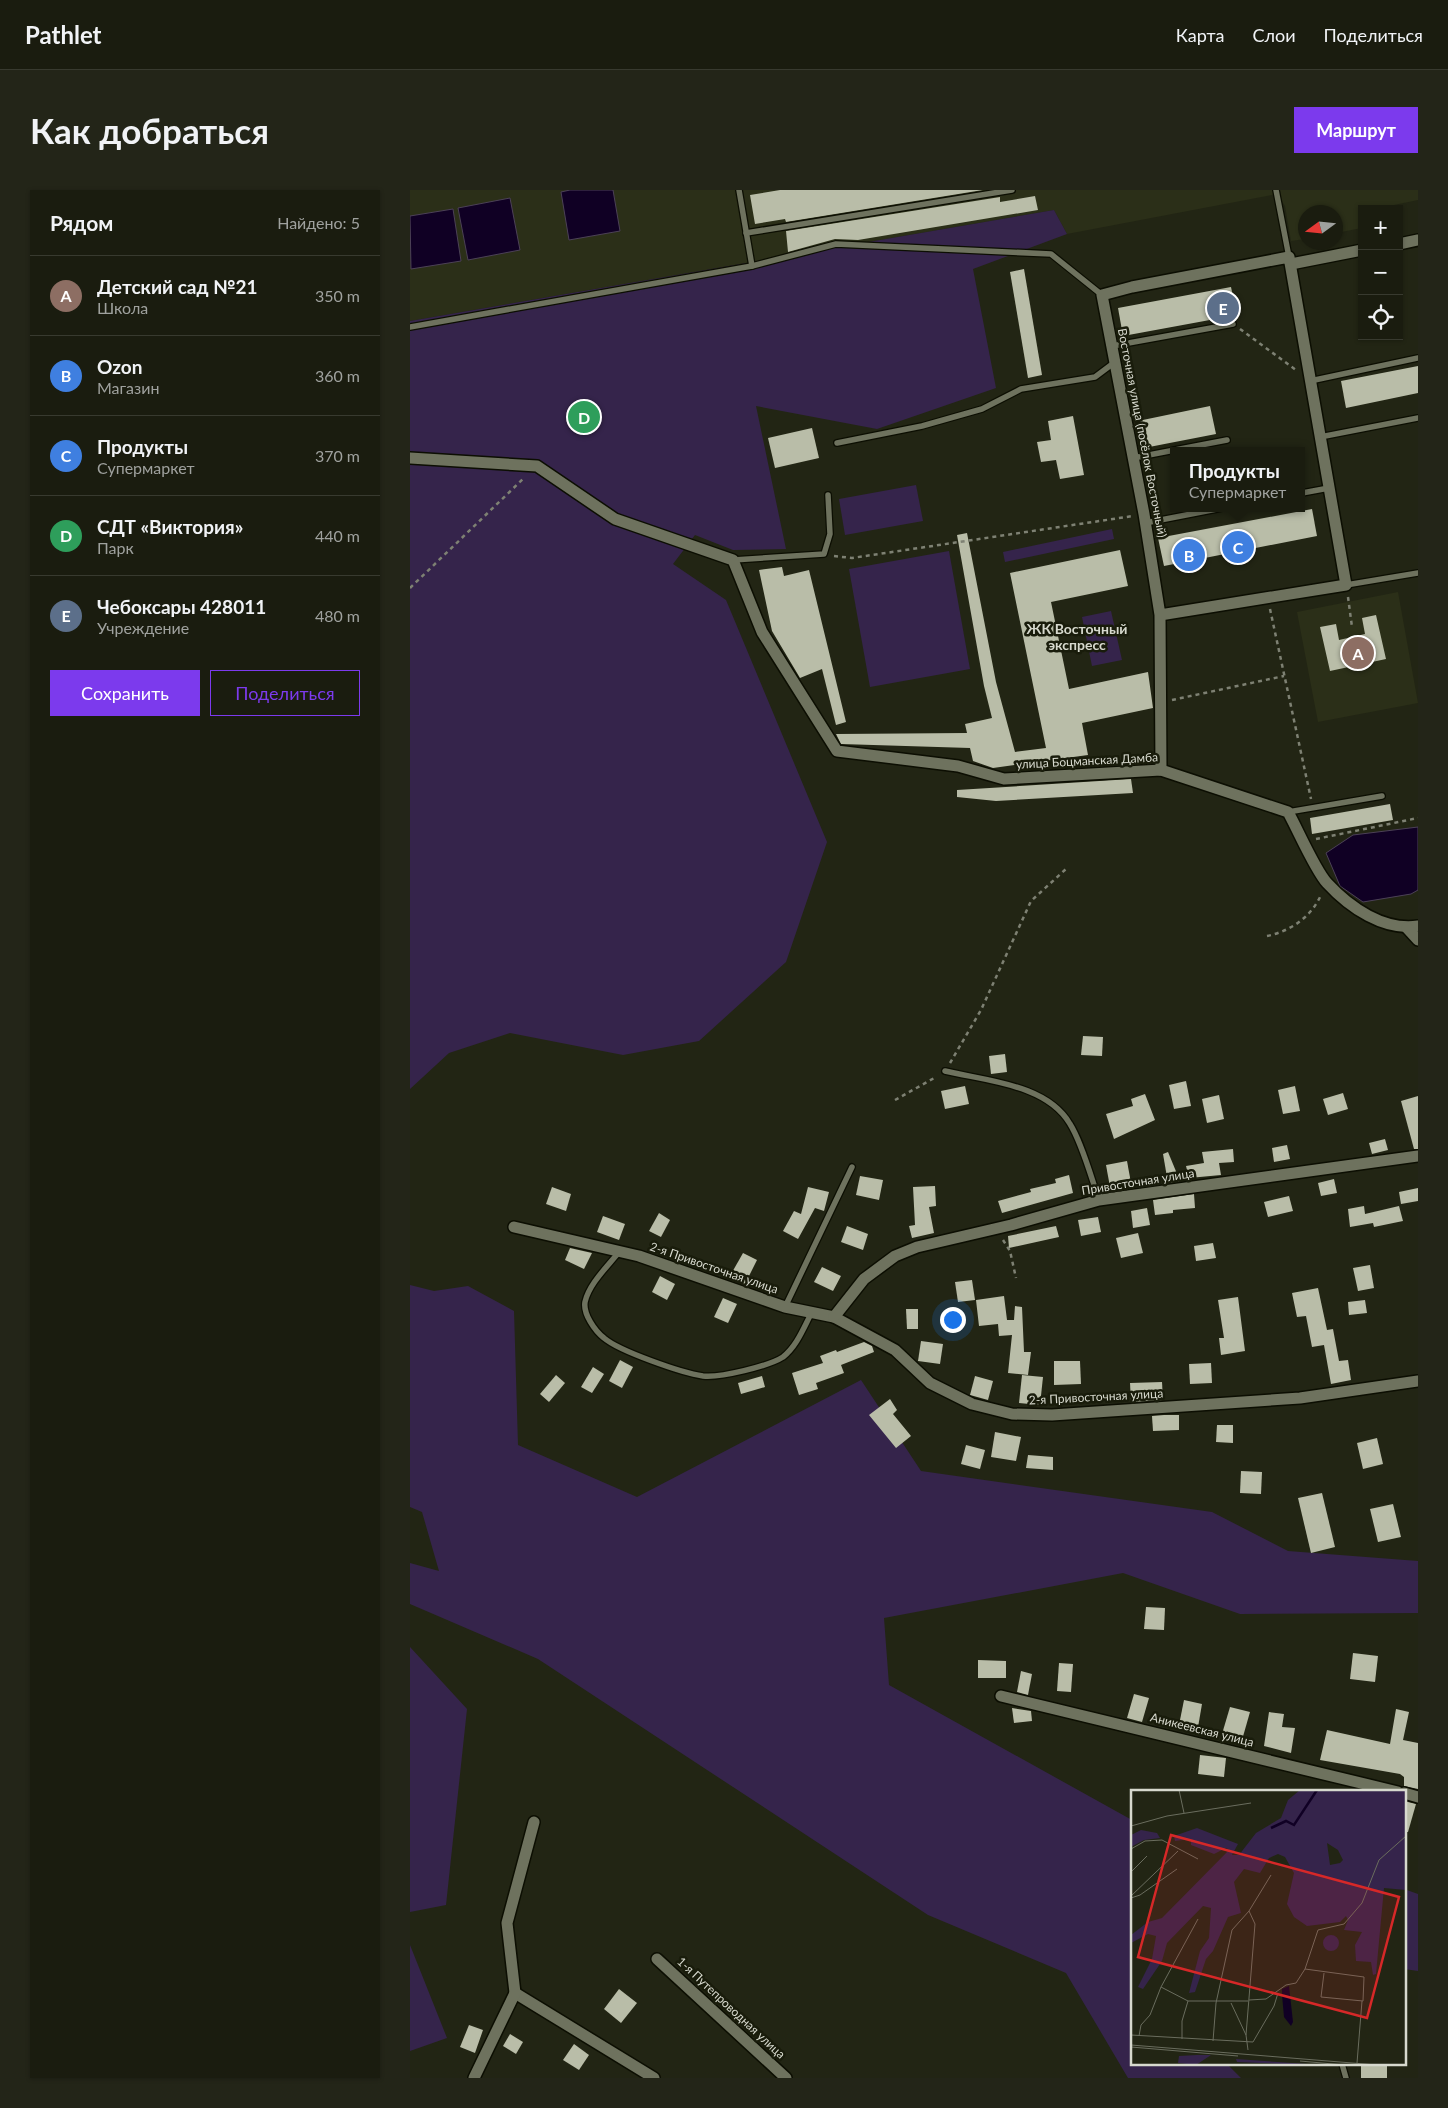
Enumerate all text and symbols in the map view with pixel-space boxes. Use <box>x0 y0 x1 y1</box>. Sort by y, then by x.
text: Pathlet <box>25 20 102 49</box>
text: Карта <box>1176 24 1224 46</box>
text: Слои <box>1252 24 1296 46</box>
text: Поделиться <box>1324 24 1423 46</box>
button: Маршрут <box>1294 107 1418 153</box>
text: Как добраться <box>30 109 269 151</box>
north arrow <box>1298 205 1343 250</box>
map controls <box>1358 205 1403 340</box>
button: + <box>1358 205 1403 250</box>
text: Рядом <box>50 210 113 235</box>
text: Найдено: 5 <box>277 213 360 232</box>
button: − <box>1358 250 1403 295</box>
text: Детский сад №21 <box>97 275 258 298</box>
text: A <box>60 286 72 305</box>
text: 350 m <box>315 286 360 305</box>
pin: E <box>1207 289 1239 327</box>
button: locate <box>1358 295 1403 340</box>
text: Школа <box>97 298 148 317</box>
street label: Восточная улица (посёлок Восточный) <box>1115 327 1170 539</box>
text: Ozon <box>97 355 142 378</box>
text: B <box>61 366 71 385</box>
text: 360 m <box>315 366 360 385</box>
text: Магазин <box>97 378 159 397</box>
pin: D <box>568 398 600 436</box>
text: Продукты <box>97 435 188 458</box>
text: C <box>61 446 71 465</box>
text: 370 m <box>315 446 360 465</box>
popup <box>1170 447 1305 512</box>
text: Супермаркет <box>97 458 195 477</box>
text: Продукты <box>1189 459 1280 482</box>
text: Супермаркет <box>1189 482 1286 501</box>
text: СДТ «Виктория» <box>97 515 243 538</box>
text: D <box>60 526 72 545</box>
text: 440 m <box>315 526 360 545</box>
pin: C <box>1222 528 1254 566</box>
pin: B <box>1173 536 1205 574</box>
text: Парк <box>97 538 134 557</box>
text: Чебоксары 428011 <box>97 595 266 618</box>
text: E <box>61 606 71 625</box>
text: 480 m <box>315 606 360 625</box>
text: Учреждение <box>97 618 189 637</box>
district label: ЖК Восточный экспресс <box>1027 620 1127 653</box>
pin: A <box>1342 634 1374 672</box>
button: Сохранить <box>50 670 200 716</box>
button: Поделиться <box>210 670 360 716</box>
street label: улица Боцманская Дамба <box>1016 749 1158 772</box>
street label: Привосточная улица <box>1080 1165 1195 1198</box>
street label: 2-я Привосточная улица <box>648 1239 780 1297</box>
your location <box>940 1307 966 1333</box>
street label: 2-я Привосточная улица <box>1028 1385 1164 1408</box>
street label: Аникеевская улица <box>1149 1709 1255 1750</box>
inset map <box>1131 1790 1406 2066</box>
street label: 1-я Путепроводная улица <box>674 1954 788 2062</box>

